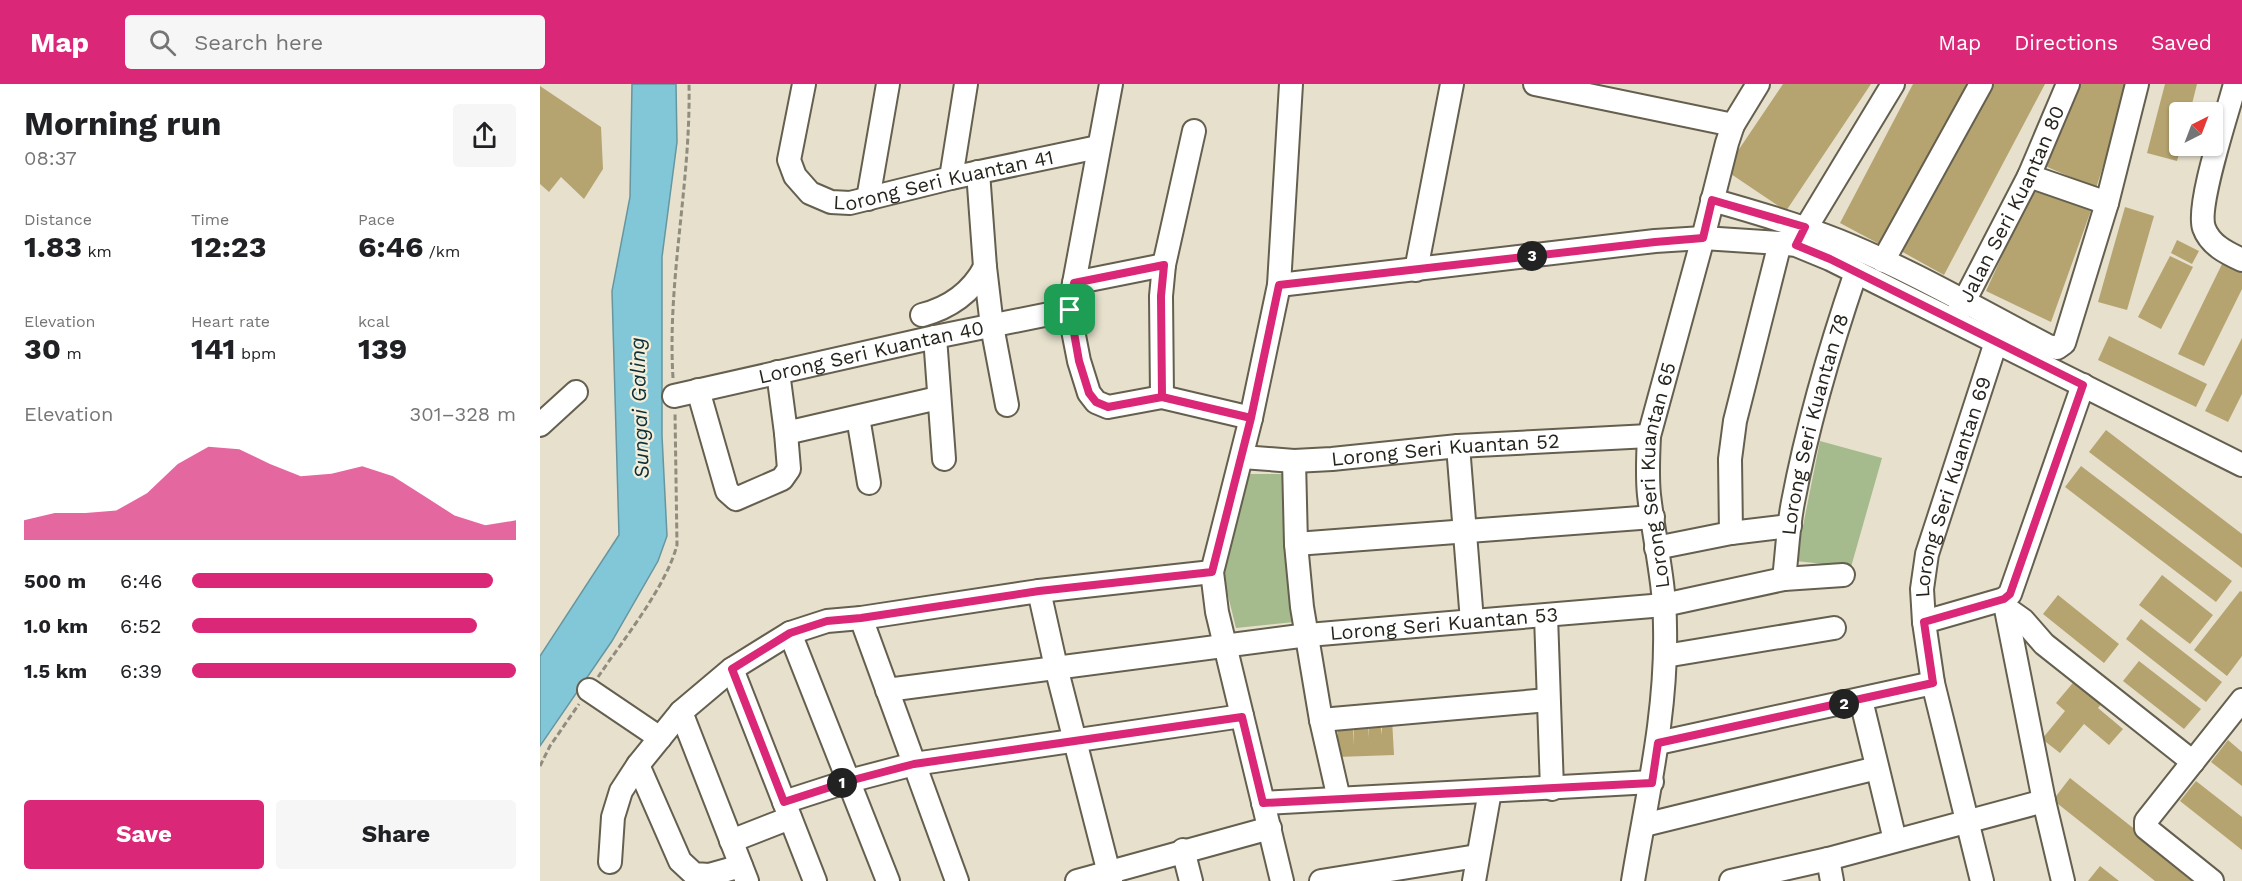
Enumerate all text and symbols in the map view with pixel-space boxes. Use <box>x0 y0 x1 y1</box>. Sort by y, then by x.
search box <box>125 15 545 69</box>
text: Map <box>30 26 89 59</box>
icon: search <box>146 26 179 59</box>
text: Search here <box>194 30 323 55</box>
text: Map <box>1938 30 1981 55</box>
text: Directions <box>2014 30 2118 55</box>
text: Saved <box>2151 30 2212 55</box>
street label: Jalan Seri Kuantan 80 <box>1954 102 2069 306</box>
north arrow <box>2169 102 2223 156</box>
map controls <box>2169 102 2223 156</box>
text: Morning run <box>24 104 221 143</box>
button: share <box>453 104 516 167</box>
street label: Lorong Seri Kuantan 41 <box>833 145 1056 216</box>
text: 08:37 <box>24 146 77 170</box>
text: Distance <box>24 210 92 229</box>
text: Time <box>191 210 229 229</box>
text: Pace <box>358 210 395 229</box>
text: 1.83 <box>24 229 82 264</box>
text: 12:23 <box>191 229 267 264</box>
text: 6:46 <box>358 229 423 264</box>
pin: 3 <box>1517 241 1547 271</box>
text: km <box>82 242 112 261</box>
text: /km <box>423 242 460 261</box>
text: 3 <box>1527 246 1537 265</box>
pin <box>1044 284 1095 335</box>
icon: arrive <box>1053 293 1086 326</box>
street label: Lorong Seri Kuantan 78 <box>1776 310 1853 536</box>
text: Elevation <box>24 312 95 331</box>
text: Heart rate <box>191 312 270 331</box>
text: kcal <box>358 312 390 331</box>
street label: Lorong Seri Kuantan 40 <box>756 315 986 389</box>
text: 30 <box>24 331 61 366</box>
text: 141 <box>191 331 236 366</box>
text: 139 <box>358 331 407 366</box>
water label: Sungai Galing <box>624 337 654 479</box>
text: m <box>61 344 82 363</box>
text: bpm <box>236 344 276 363</box>
street label: Lorong Seri Kuantan 65 <box>1636 359 1681 590</box>
street label: Lorong Seri Kuantan 69 <box>1910 373 1996 598</box>
text: Elevation <box>24 402 113 426</box>
text: 301–328 m <box>410 402 516 426</box>
street label: Lorong Seri Kuantan 52 <box>1330 429 1560 471</box>
text: 500 m <box>24 569 86 593</box>
text: 6:46 <box>120 569 162 593</box>
street label: Lorong Seri Kuantan 53 <box>1329 602 1559 645</box>
text: 1.0 km <box>24 614 88 638</box>
text: 6:52 <box>120 614 161 638</box>
text: 1.5 km <box>24 659 87 683</box>
text: 6:39 <box>120 659 162 683</box>
pin: 2 <box>1829 689 1859 719</box>
text: 2 <box>1839 694 1849 713</box>
pin: 1 <box>827 768 857 798</box>
text: 1 <box>839 773 845 792</box>
button: Save <box>24 800 264 869</box>
button: Share <box>276 800 516 869</box>

